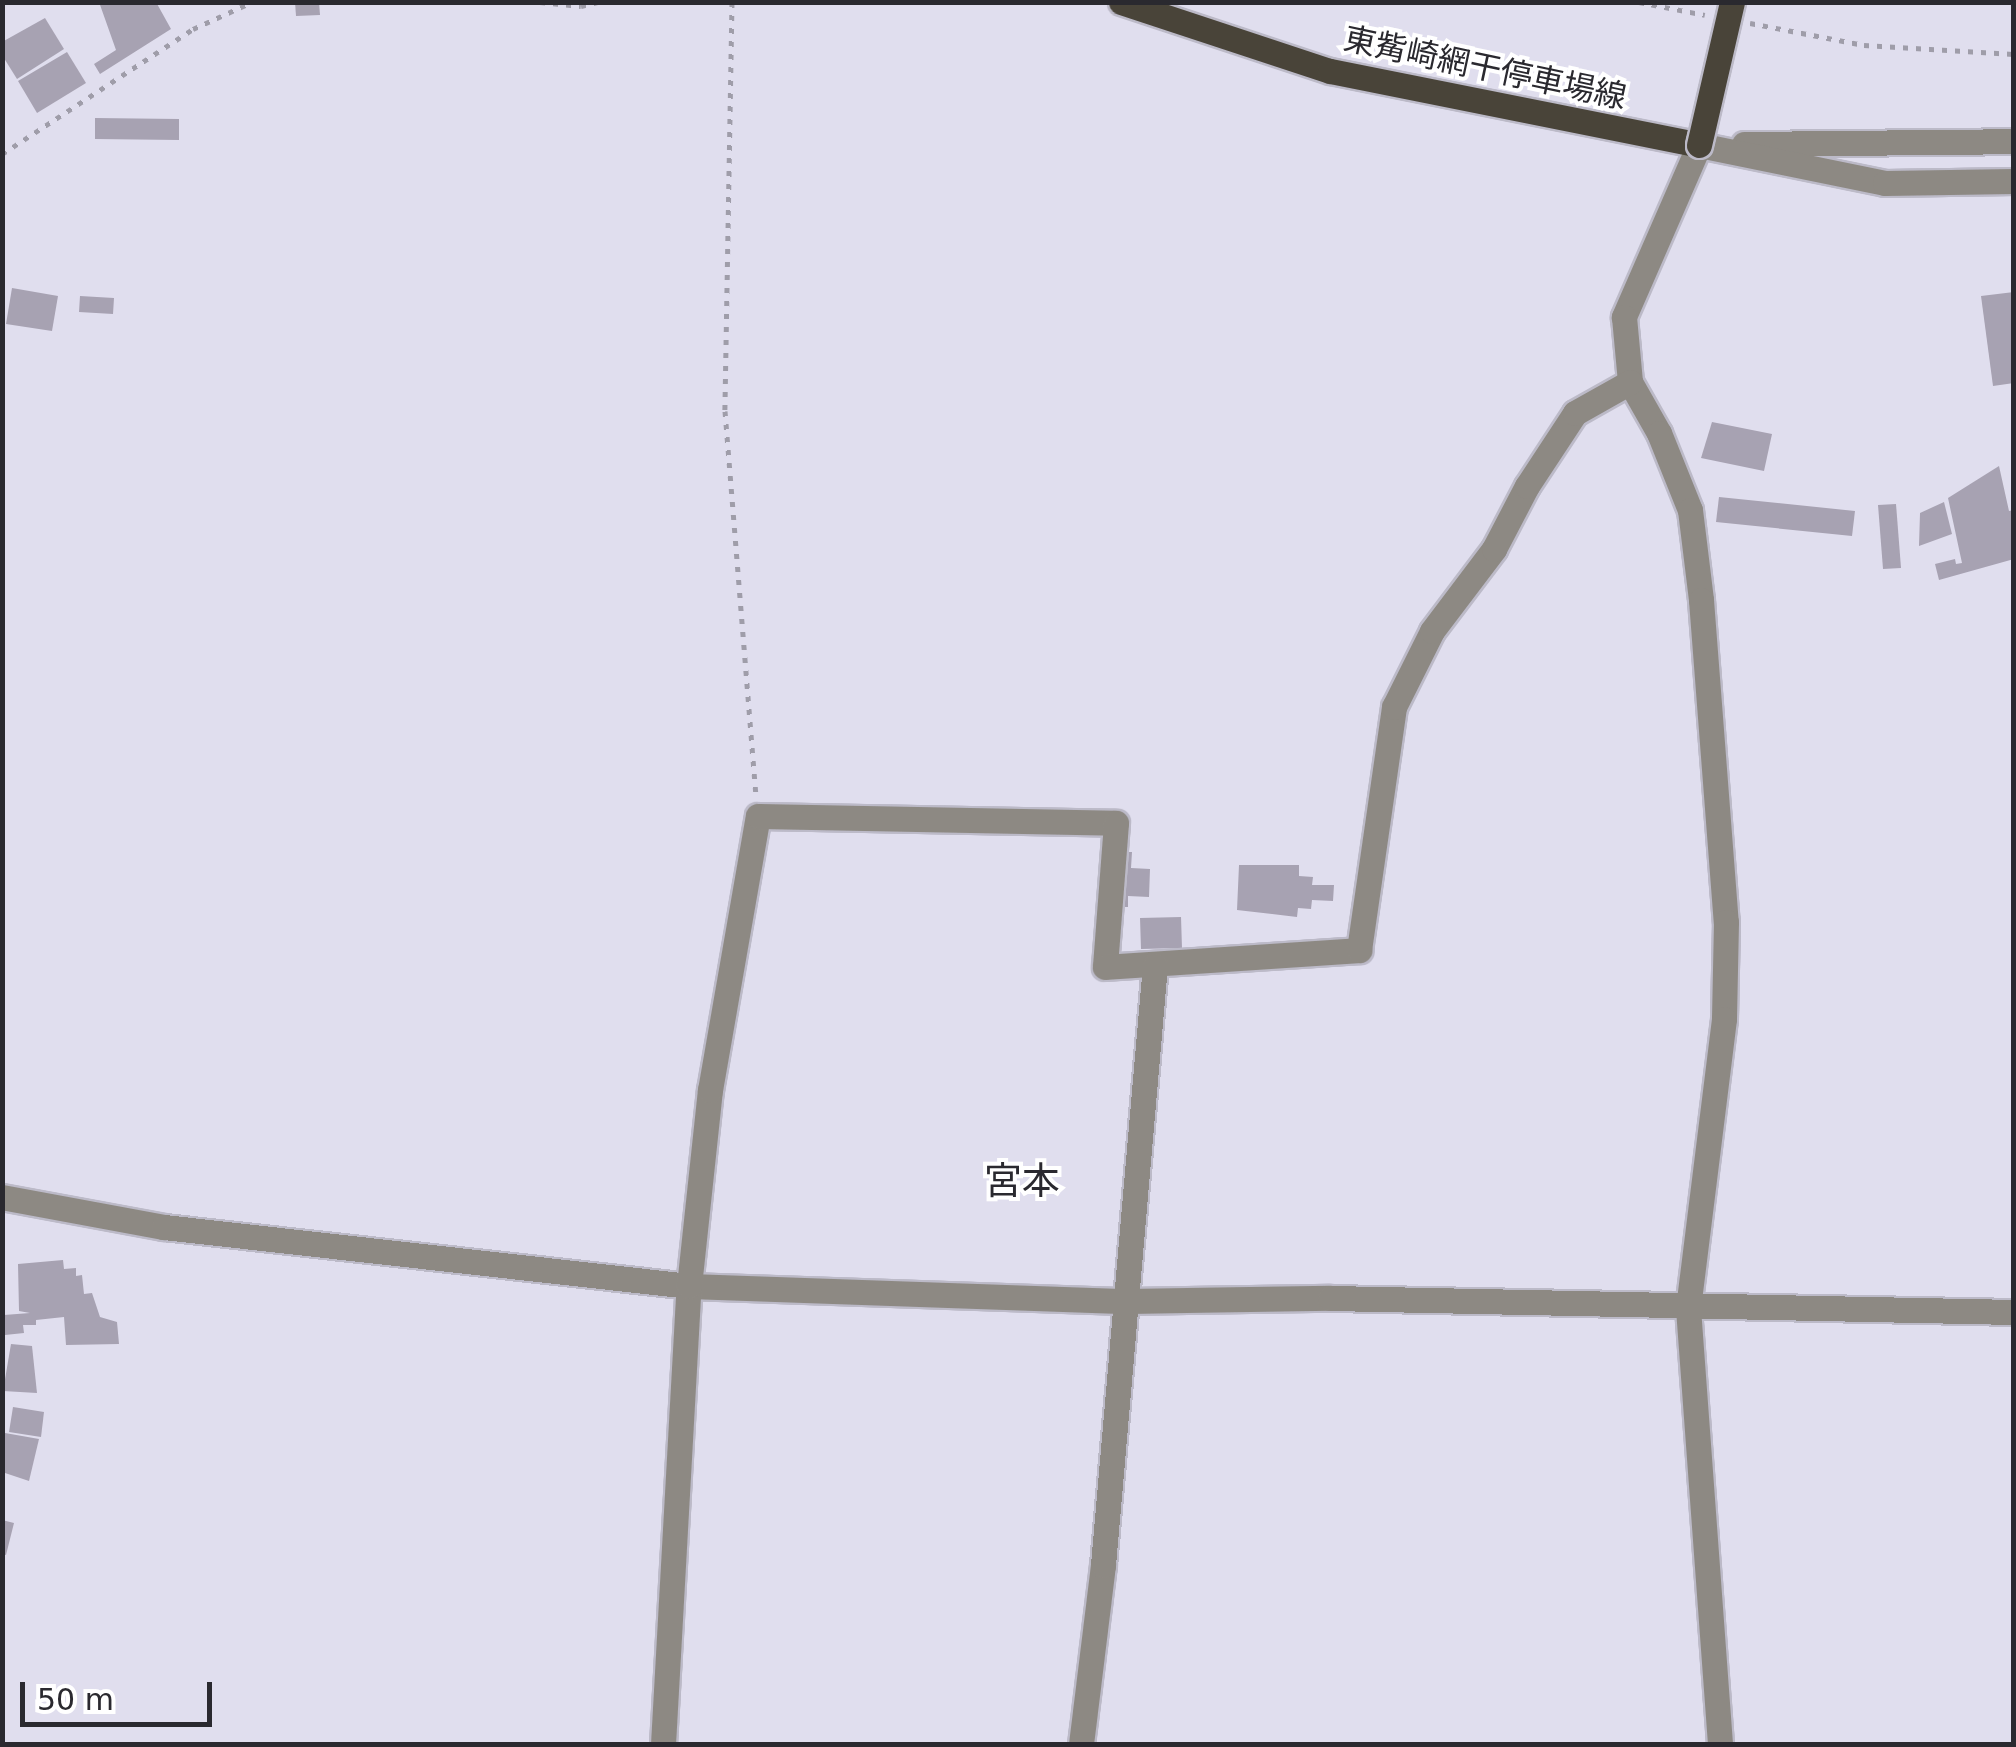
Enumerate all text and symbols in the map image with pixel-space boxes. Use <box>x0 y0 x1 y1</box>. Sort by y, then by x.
street label: 東觜崎網干停車場線 <box>1340 19 1630 117</box>
district label: 宮本 <box>984 1159 1060 1205</box>
scale bar <box>25 1662 218 1724</box>
text: 50 m <box>37 1682 114 1717</box>

